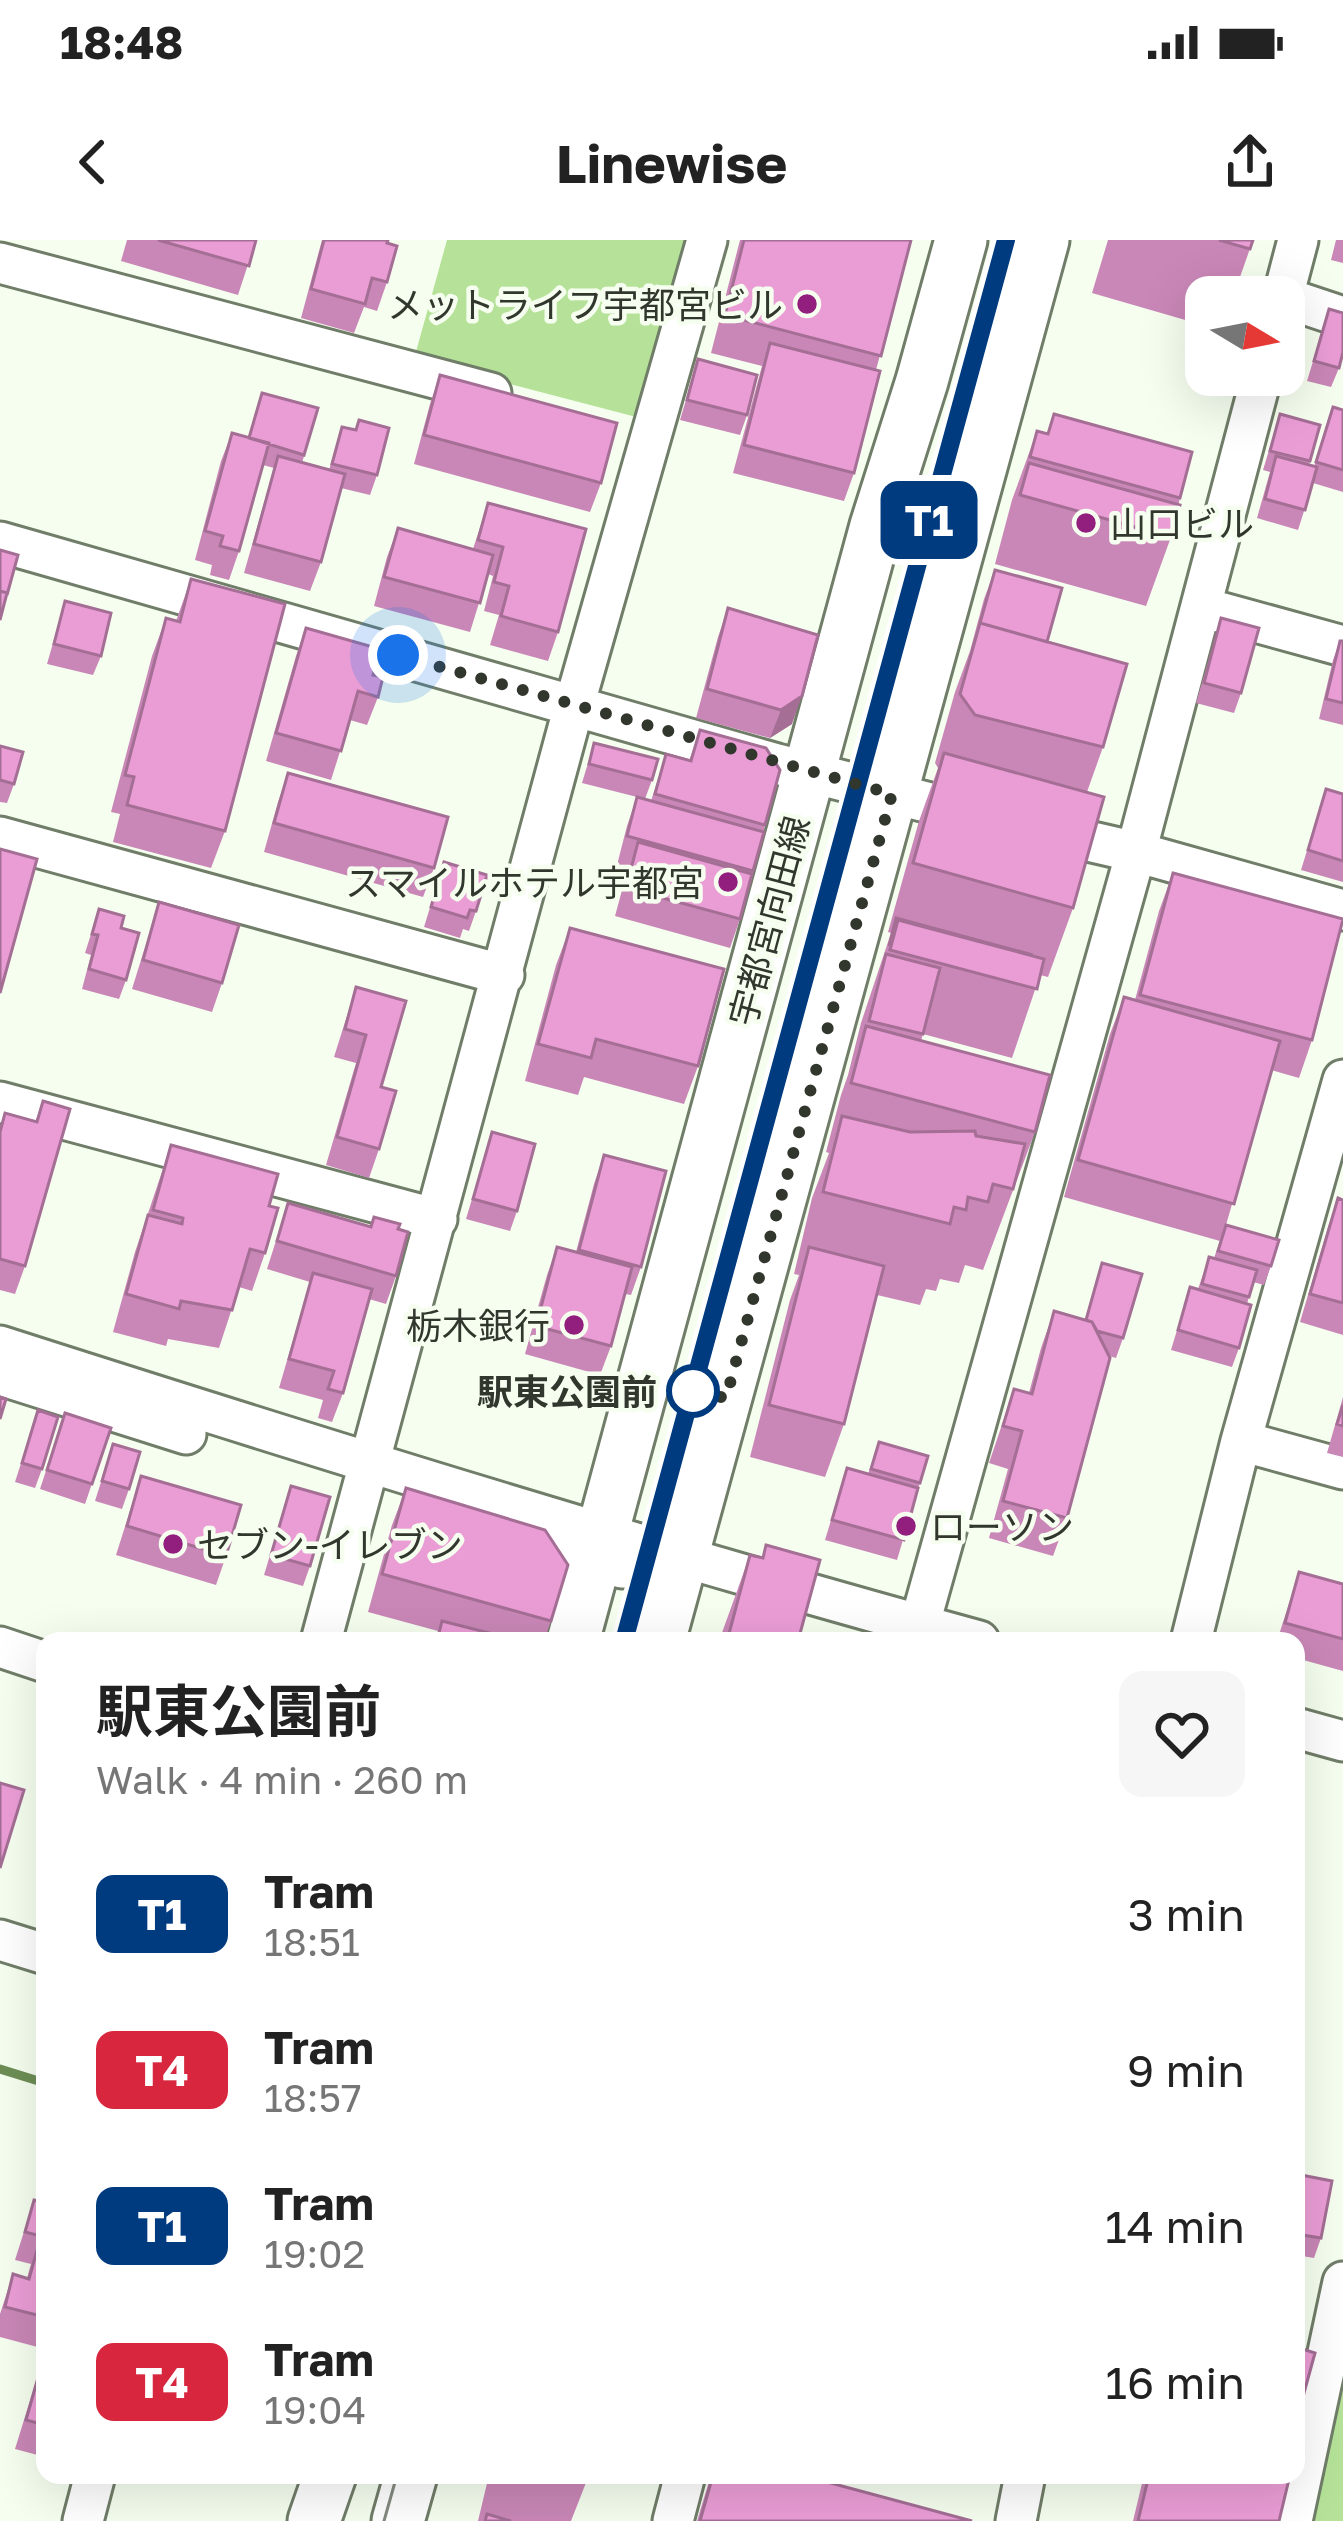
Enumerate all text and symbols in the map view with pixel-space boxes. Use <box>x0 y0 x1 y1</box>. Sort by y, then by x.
text: 18:48 <box>60 15 183 69</box>
icon: back <box>60 129 126 195</box>
icon: share <box>1217 129 1283 195</box>
text: Linewise <box>556 130 787 195</box>
north arrow <box>1185 276 1305 396</box>
map controls <box>1185 276 1305 396</box>
place label: メットライフ宇都宮ビル <box>387 283 783 326</box>
marker: メットライフ宇都宮ビル <box>794 291 820 317</box>
line badge: T1 <box>875 481 983 559</box>
text: T1 <box>905 495 953 545</box>
place label: 山口ビル <box>1110 502 1254 545</box>
marker: 山口ビル <box>1073 510 1099 536</box>
your location <box>368 625 428 685</box>
street label: 宇都宮向田線 <box>720 811 818 1031</box>
place label: スマイルホテル宇都宮 <box>345 861 704 904</box>
marker: スマイルホテル宇都宮 <box>715 869 741 895</box>
place label: 栃木銀行 <box>406 1304 550 1347</box>
marker: 栃木銀行 <box>561 1312 587 1338</box>
marker: 駅東公園前 <box>668 1366 718 1416</box>
place label: 駅東公園前 <box>477 1370 657 1413</box>
place label: ローソン <box>930 1505 1074 1548</box>
marker: ローソン <box>893 1513 919 1539</box>
place label: セブン-イレブン <box>197 1523 463 1566</box>
marker: セブン-イレブン <box>160 1531 186 1557</box>
button: heart <box>1119 1671 1245 1797</box>
text: 駅東公園前 <box>96 1676 381 1745</box>
text: Walk · 4 min · 260 m <box>96 1756 468 1803</box>
text: Tram <box>264 1864 374 1918</box>
text: 3 min <box>1128 1887 1245 1941</box>
text: T1 <box>138 1889 186 1939</box>
text: 18:51 <box>264 1918 360 1965</box>
text: Tram <box>264 2020 374 2074</box>
text: 9 min <box>1127 2043 1245 2097</box>
text: T4 <box>135 2045 189 2095</box>
text: 18:57 <box>264 2074 362 2121</box>
text: Tram <box>264 2176 374 2230</box>
text: 14 min <box>1105 2199 1245 2253</box>
text: T1 <box>138 2201 186 2251</box>
text: 19:02 <box>264 2230 365 2277</box>
text: Tram <box>264 2332 374 2386</box>
text: 16 min <box>1105 2355 1245 2409</box>
text: T4 <box>135 2357 189 2407</box>
text: 19:04 <box>264 2386 366 2433</box>

